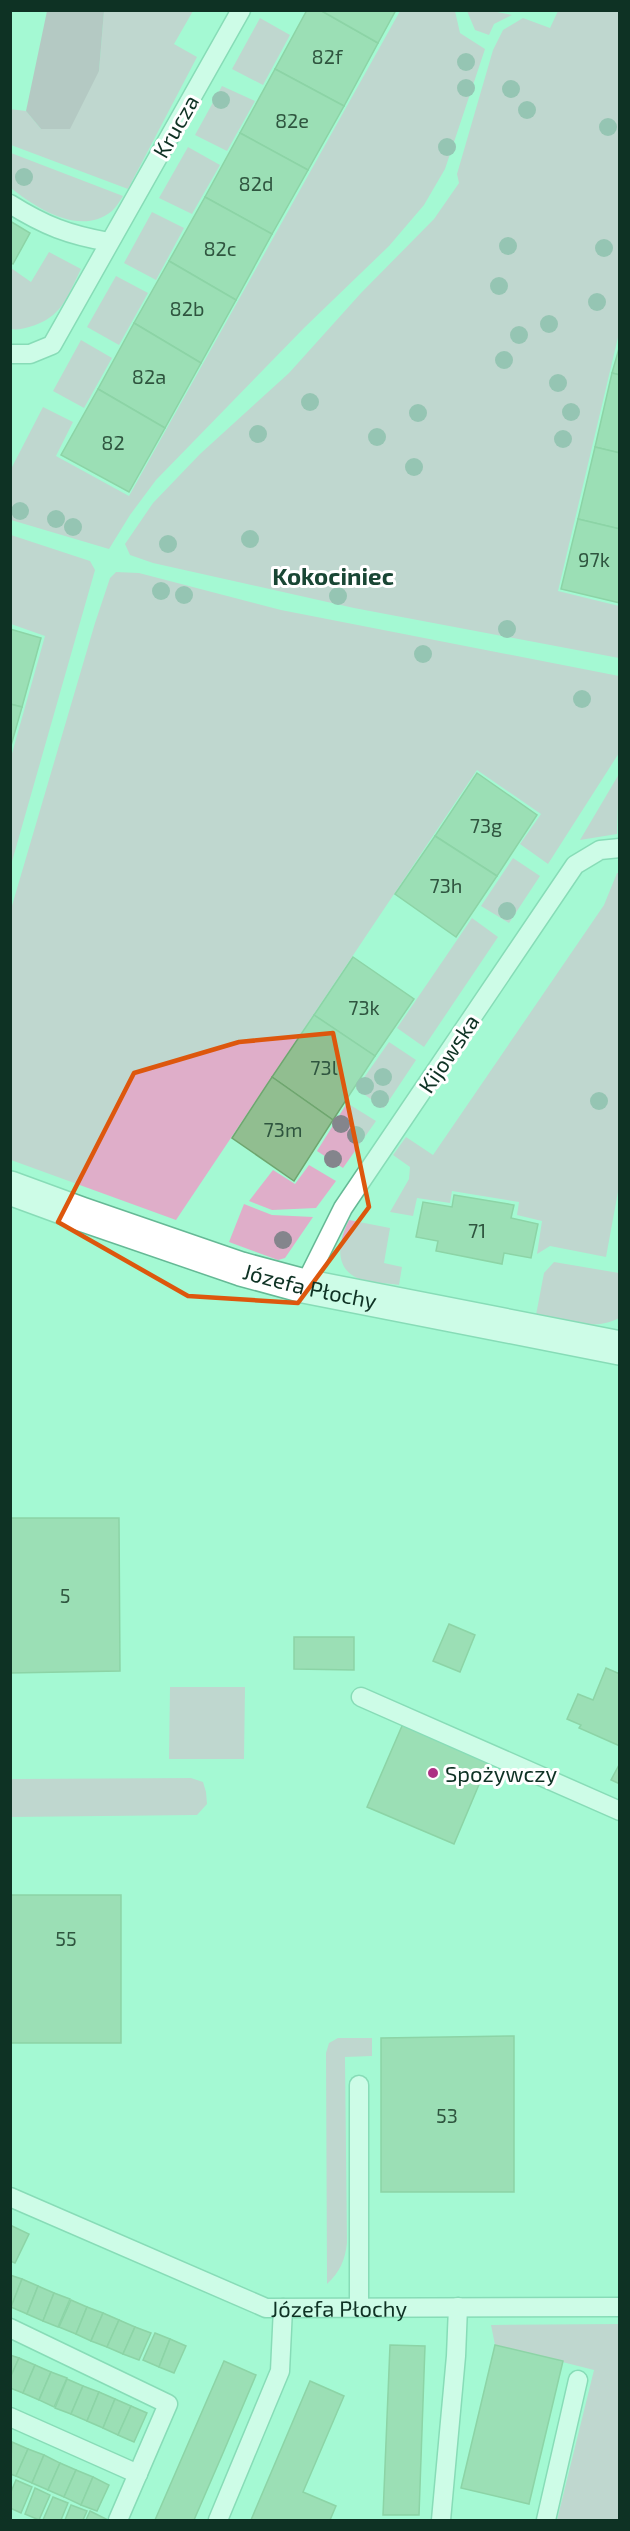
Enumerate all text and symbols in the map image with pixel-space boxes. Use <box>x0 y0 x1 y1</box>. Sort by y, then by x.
house number: 82f <box>312 44 343 68</box>
street label: Krucza <box>147 90 203 162</box>
house number: 82e <box>275 108 309 132</box>
house number: 82d <box>239 171 273 195</box>
house number: 82c <box>203 236 237 260</box>
house number: 82b <box>170 296 204 320</box>
house number: 82a <box>132 364 166 388</box>
house number: 82 <box>101 430 125 454</box>
house number: 97k <box>578 547 610 571</box>
district label: Kokociniec <box>272 561 394 590</box>
house number: 73g <box>470 813 502 837</box>
house number: 73h <box>430 873 462 897</box>
house number: 73k <box>348 995 380 1019</box>
street label: Kijowska <box>412 1009 484 1098</box>
house number: 73l <box>310 1055 338 1079</box>
house number: 73m <box>264 1117 302 1141</box>
house number: 71 <box>468 1218 486 1242</box>
street label: Józefa Płochy <box>241 1257 380 1313</box>
house number: 5 <box>60 1583 70 1607</box>
place label: Spożywczy <box>445 1760 557 1786</box>
marker: Spożywczy <box>426 1766 440 1780</box>
house number: 55 <box>55 1926 77 1950</box>
house number: 53 <box>436 2103 458 2127</box>
street label: Józefa Płochy <box>271 2295 407 2321</box>

